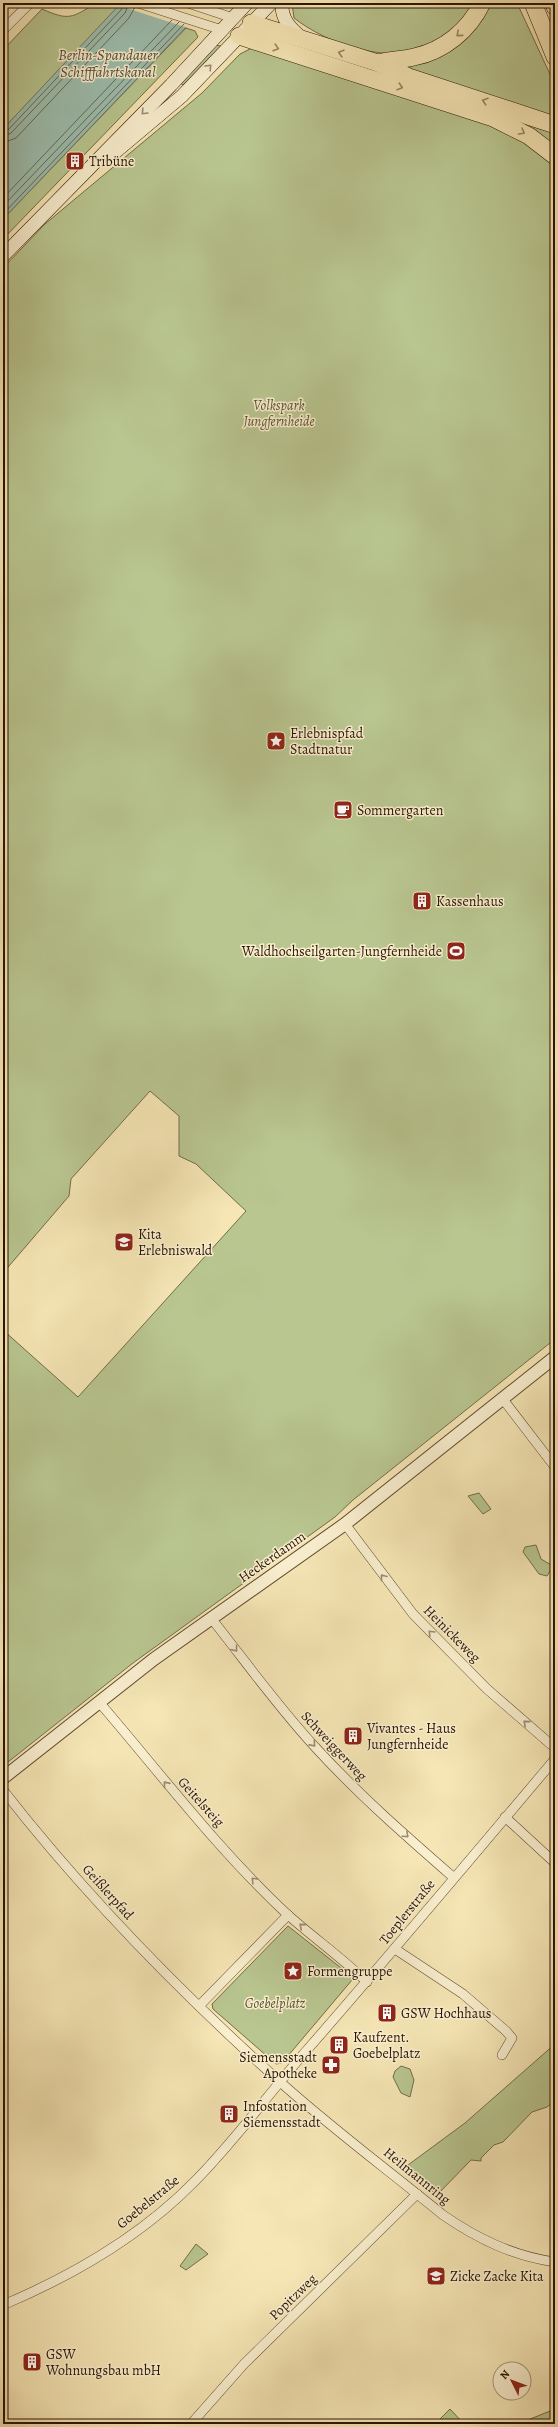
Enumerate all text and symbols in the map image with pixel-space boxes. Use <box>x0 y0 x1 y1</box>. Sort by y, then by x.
one-way arrow <box>456 29 463 36</box>
one-way arrow <box>272 43 279 52</box>
water label: Berlin-Spandauer Schifffahrtskanal <box>58 45 159 82</box>
one-way arrow <box>338 49 345 57</box>
one-way arrow <box>204 65 211 72</box>
one-way arrow <box>396 83 403 91</box>
one-way arrow <box>482 98 489 106</box>
one-way arrow <box>141 107 148 115</box>
one-way arrow <box>518 127 525 134</box>
building icon: Tribüne <box>64 150 86 172</box>
place label: Tribüne <box>89 152 134 171</box>
park label: Volkspark Jungfernheide <box>242 396 315 431</box>
place label: Erlebnispfad Stadtnatur <box>290 724 364 759</box>
place icon: Erlebnispfad Stadtnatur <box>265 730 287 752</box>
cafe icon: Sommergarten <box>332 799 354 821</box>
place label: Sommergarten <box>357 801 444 820</box>
building icon: Kassenhaus <box>411 890 433 912</box>
place label: Kassenhaus <box>436 892 504 911</box>
sports icon: Waldhochseilgarten-Jungfernheide <box>445 940 467 962</box>
place label: Waldhochseilgarten-Jungfernheide <box>241 942 442 961</box>
place label: Kita Erlebniswald <box>138 1225 213 1260</box>
school or university icon: Kita Erlebniswald <box>113 1231 135 1253</box>
street label: Heckerdamm <box>235 1527 310 1587</box>
one-way arrow <box>381 1574 388 1581</box>
street label: Heinickeweg <box>419 1601 485 1667</box>
one-way arrow <box>428 1630 436 1638</box>
one-way arrow <box>230 1645 237 1652</box>
street label: Schweiggerweg <box>297 1707 371 1785</box>
place label: Vivantes - Haus Jungfernheide <box>366 1719 456 1754</box>
one-way arrow <box>523 1720 530 1727</box>
building icon: Vivantes - Haus Jungfernheide <box>342 1725 364 1747</box>
one-way arrow <box>308 1739 315 1747</box>
street label: Geitelsteig <box>174 1773 228 1831</box>
one-way arrow <box>164 1781 171 1789</box>
one-way arrow <box>401 1830 408 1837</box>
street label: Geißlerpfad <box>78 1860 138 1924</box>
street label: Toeplerstraße <box>375 1875 439 1949</box>
one-way arrow <box>252 1877 259 1884</box>
one-way arrow <box>299 1923 306 1930</box>
place icon: Formengruppe <box>282 1960 304 1982</box>
place label: Formengruppe <box>307 1962 392 1981</box>
park label: Goebelplatz <box>245 1994 306 2013</box>
building icon: GSW Hochhaus <box>376 2002 398 2024</box>
place label: GSW Hochhaus <box>401 2004 491 2023</box>
place label: Kaufzent. Goebelplatz <box>353 2028 421 2063</box>
building icon: Kaufzent. Goebelplatz <box>328 2034 350 2056</box>
place label: Siemensstadt Apotheke <box>239 2048 317 2083</box>
pharmacy icon: Siemensstadt Apotheke <box>320 2054 342 2076</box>
place label: Infostation Siemensstadt <box>243 2097 321 2132</box>
building icon: Infostation Siemensstadt <box>218 2103 240 2125</box>
street label: Heilmannring <box>379 2143 455 2209</box>
street label: Goebelstraße <box>113 2171 183 2233</box>
school or university icon: Zicke Zacke Kita <box>425 2265 447 2287</box>
place label: Zicke Zacke Kita <box>450 2267 544 2286</box>
street label: Popitzweg <box>265 2270 321 2324</box>
place label: GSW Wohnungsbau mbH <box>45 2345 161 2380</box>
building icon: GSW Wohnungsbau mbH <box>21 2351 43 2373</box>
north arrow <box>492 2361 532 2401</box>
text: N <box>497 2367 513 2383</box>

